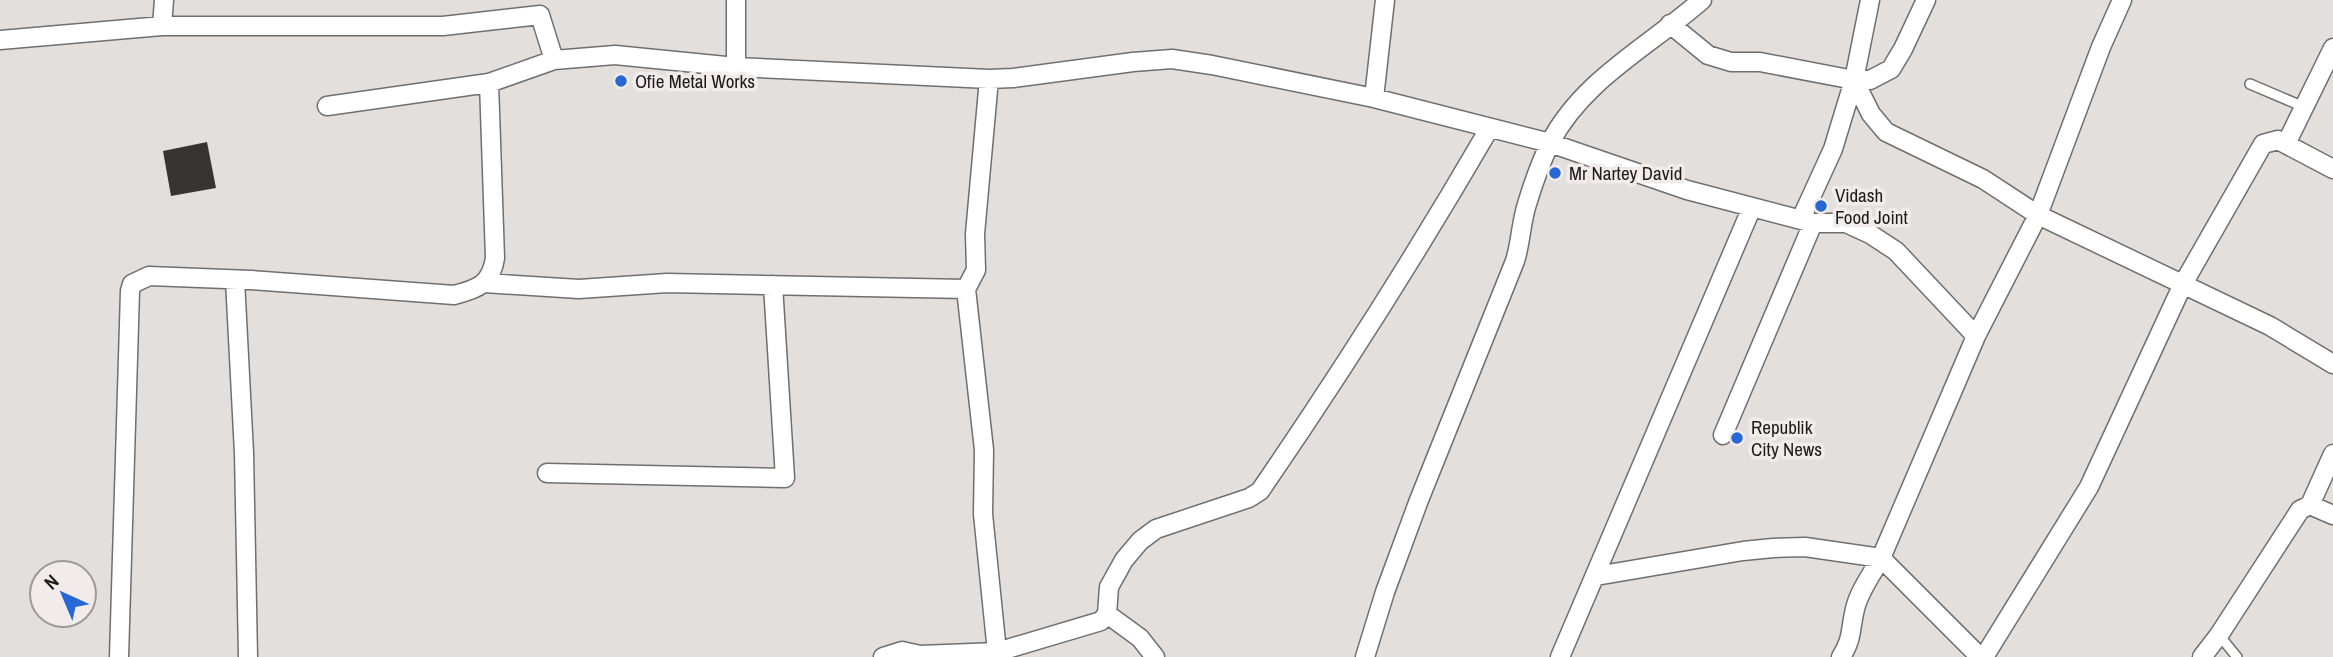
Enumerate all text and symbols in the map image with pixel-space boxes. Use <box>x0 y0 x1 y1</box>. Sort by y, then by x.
place label: Ofie Metal Works <box>635 68 755 94</box>
marker: Ofie Metal Works <box>613 73 629 89</box>
place label: Mr Nartey David <box>1569 160 1682 186</box>
marker: Mr Nartey David <box>1547 165 1563 181</box>
place label: Vidash Food Joint <box>1835 182 1909 230</box>
marker: Vidash Food Joint <box>1813 198 1829 214</box>
place label: Republik City News <box>1751 414 1822 462</box>
marker: Republik City News <box>1729 430 1745 446</box>
north arrow <box>28 559 98 629</box>
text: N <box>38 569 64 595</box>

